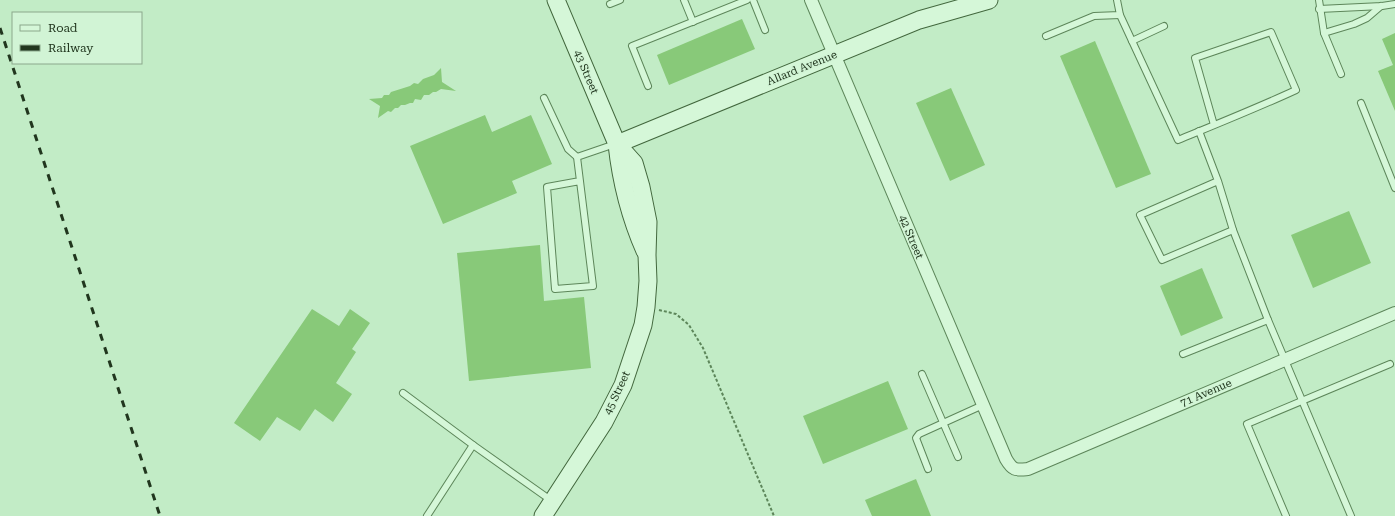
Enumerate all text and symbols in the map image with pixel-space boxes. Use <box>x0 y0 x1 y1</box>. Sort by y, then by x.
legend <box>12 12 142 64</box>
text: Road <box>48 21 78 35</box>
text: Railway <box>48 41 94 55</box>
street label: 43 Street <box>571 48 601 96</box>
street label: Allard Avenue <box>765 48 839 88</box>
street label: 42 Street <box>896 213 926 261</box>
street label: 45 Street <box>601 369 633 417</box>
street label: 71 Avenue <box>1178 376 1234 410</box>

